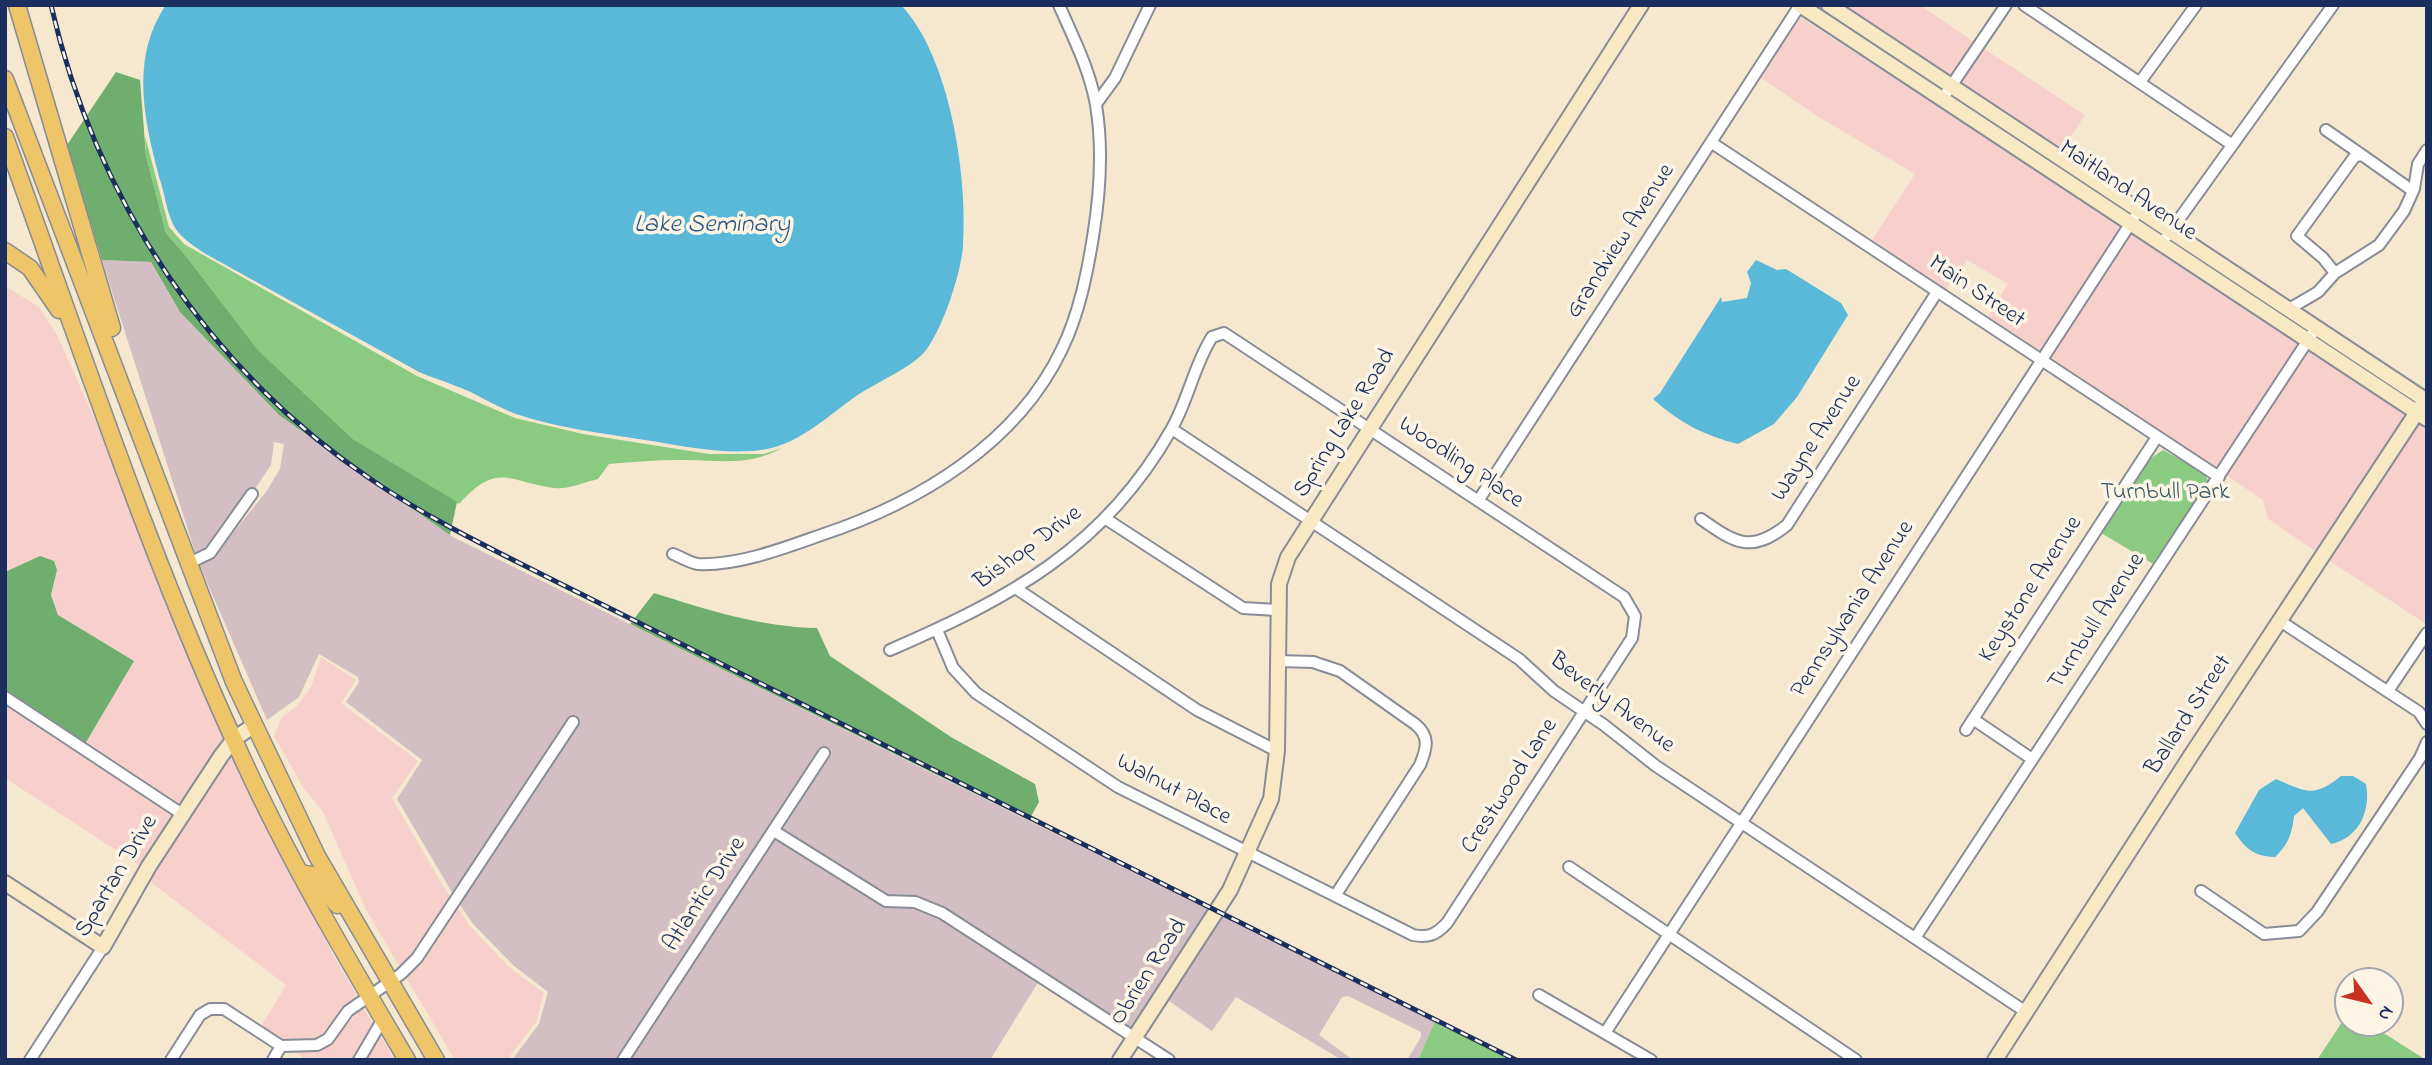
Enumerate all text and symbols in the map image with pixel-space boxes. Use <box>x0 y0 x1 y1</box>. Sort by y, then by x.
street label: Maitland Avenue <box>2053 135 2201 249</box>
street label: Grandview Avenue <box>1561 159 1683 325</box>
water label: Lake Seminary <box>634 211 790 243</box>
street label: Main Street <box>1922 250 2030 336</box>
street label: Spring Lake Road <box>1289 344 1403 504</box>
street label: Wayne Avenue <box>1766 370 1870 508</box>
street label: Woodling Place <box>1392 412 1528 516</box>
park label: Turnbull Park <box>2101 480 2229 508</box>
street label: Bishop Drive <box>970 500 1088 598</box>
street label: Keystone Avenue <box>1974 511 2090 669</box>
street label: Pennsylvania Avenue <box>1786 516 1922 704</box>
street label: Turnbull Avenue <box>2043 548 2153 696</box>
street label: Beverly Avenue <box>1542 647 1680 761</box>
street label: Ballard Street <box>2140 650 2240 782</box>
street label: Crestwood Lane <box>1456 714 1566 860</box>
street label: Walnut Place <box>1111 749 1235 833</box>
street label: Spartan Drive <box>70 811 166 943</box>
street label: Atlantic Drive <box>658 832 754 958</box>
street label: Obrien Road <box>1105 914 1195 1032</box>
north arrow <box>2334 967 2404 1037</box>
text: N <box>2370 1000 2400 1026</box>

